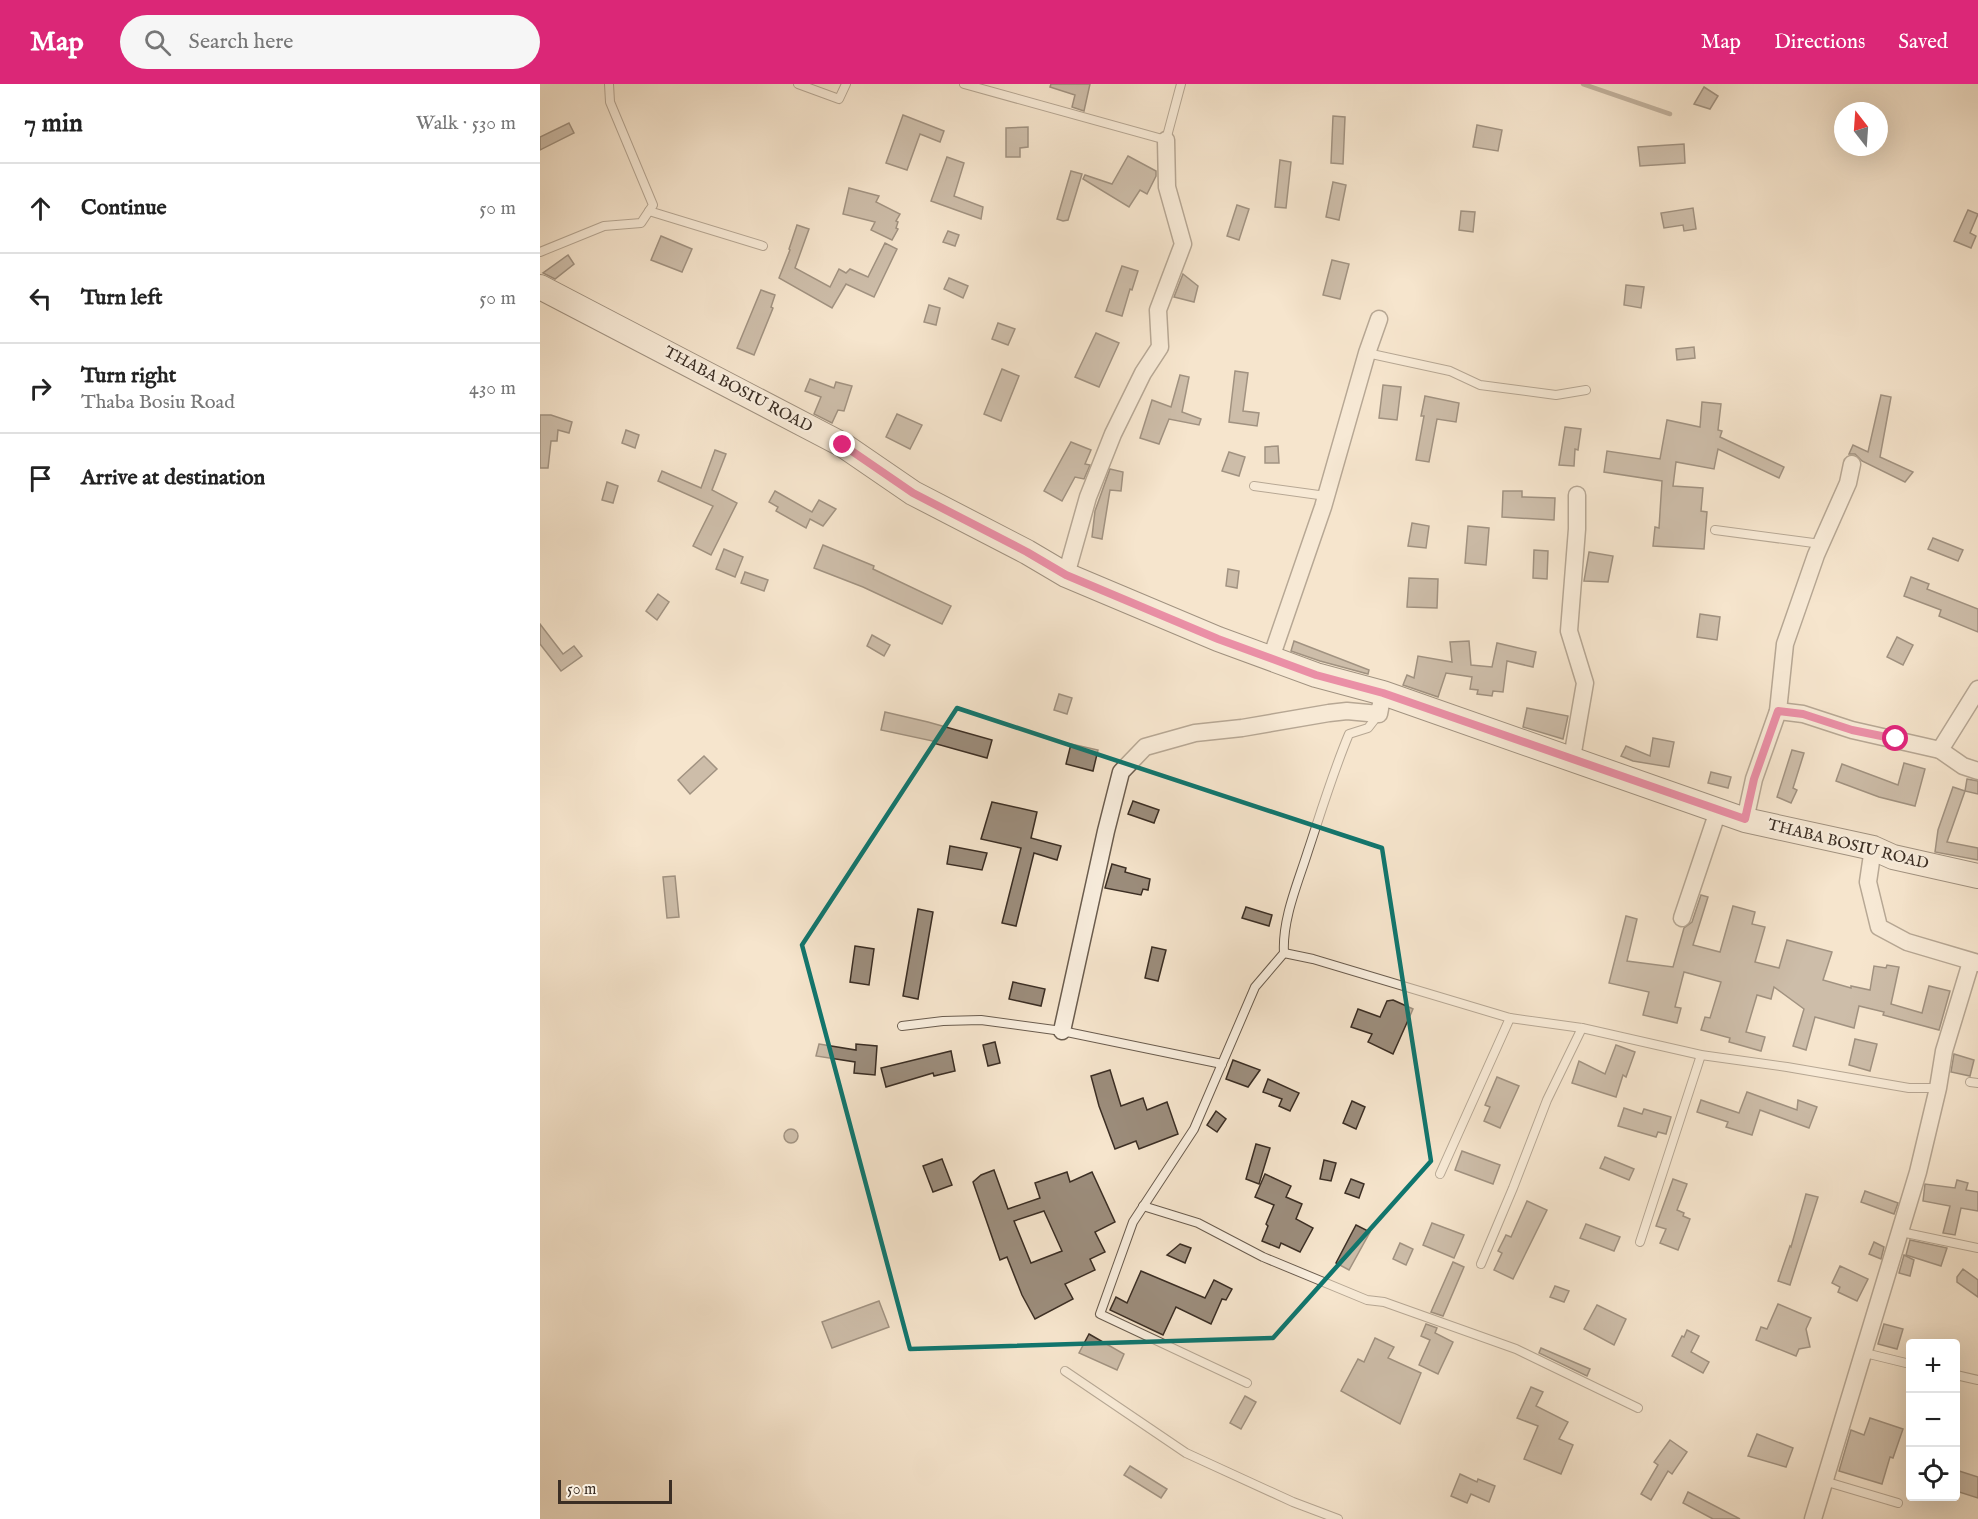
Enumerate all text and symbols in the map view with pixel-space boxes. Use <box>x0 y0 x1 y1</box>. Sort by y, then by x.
search box <box>120 15 540 69</box>
text: Map <box>30 25 84 60</box>
icon: search <box>141 26 174 59</box>
text: Search here <box>189 28 293 56</box>
text: Map <box>1701 29 1741 56</box>
text: Directions <box>1774 29 1865 56</box>
text: Saved <box>1898 29 1948 56</box>
north arrow <box>1834 102 1888 156</box>
text: 7 min <box>24 107 83 140</box>
text: Walk · 530 m <box>416 111 516 136</box>
icon: ahead <box>24 192 57 225</box>
text: Continue <box>81 194 167 222</box>
text: 50 m <box>479 196 516 221</box>
icon: left <box>24 282 57 315</box>
text: Turn left <box>81 284 163 312</box>
text: 50 m <box>479 286 516 311</box>
street label: THABA BOSIU ROAD <box>660 342 816 438</box>
text: Turn right <box>81 362 176 390</box>
icon: right <box>24 372 57 405</box>
text: 430 m <box>469 376 516 401</box>
text: Thaba Bosiu Road <box>81 390 235 415</box>
route end <box>829 431 855 457</box>
icon: arrive <box>24 462 57 495</box>
text: Arrive at destination <box>81 464 265 492</box>
route start <box>1882 725 1908 751</box>
street label: THABA BOSIU ROAD <box>1765 815 1931 875</box>
map controls <box>1906 1339 1960 1501</box>
button: + <box>1906 1339 1960 1393</box>
button: − <box>1906 1393 1960 1447</box>
button: locate <box>1906 1447 1960 1501</box>
scale bar <box>558 1477 672 1504</box>
text: 50 m <box>567 1480 596 1500</box>

